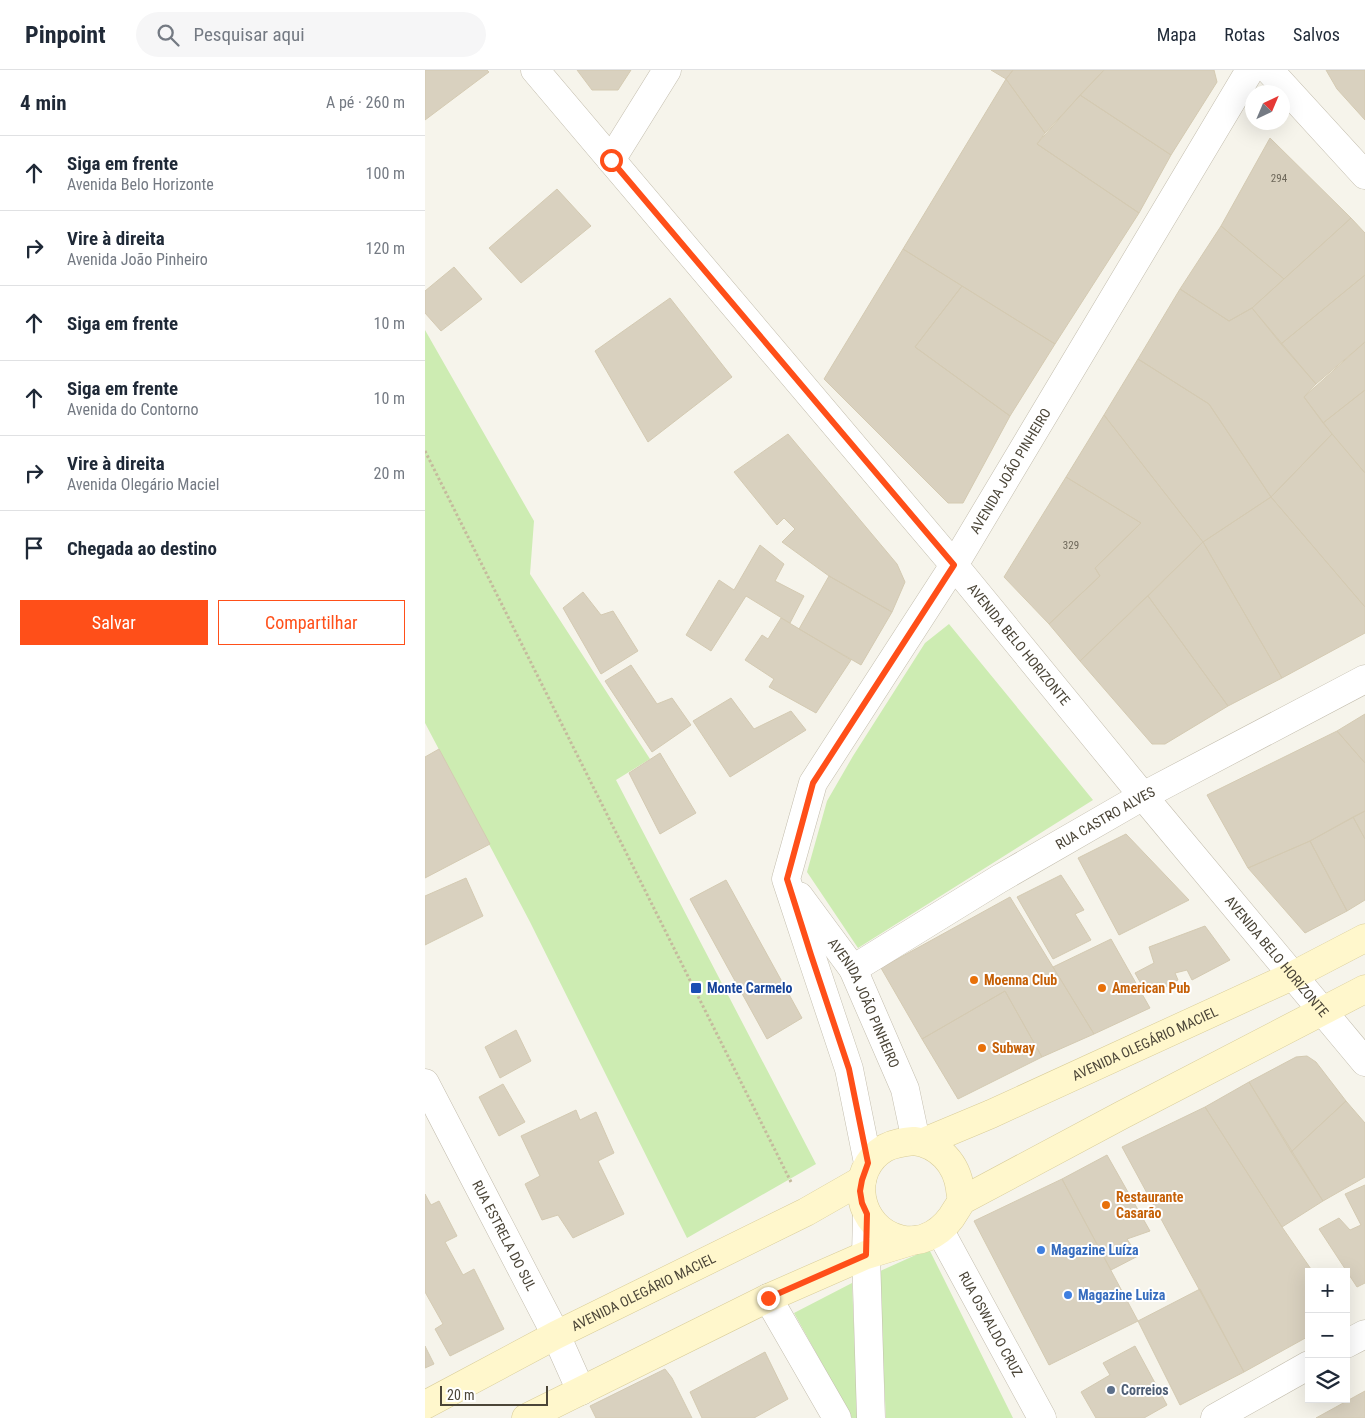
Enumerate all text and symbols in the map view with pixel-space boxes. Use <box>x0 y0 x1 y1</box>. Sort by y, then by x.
search box <box>136 12 486 57</box>
text: Pinpoint <box>25 21 106 49</box>
icon: search <box>154 21 182 49</box>
text: Pesquisar aqui <box>194 23 305 46</box>
text: Mapa <box>1157 24 1196 45</box>
text: Rotas <box>1224 24 1265 45</box>
text: Salvos <box>1293 24 1340 45</box>
north arrow <box>1245 85 1290 130</box>
text: 4 min <box>20 91 67 115</box>
text: A pé · 260 m <box>326 93 405 112</box>
route start <box>600 149 623 172</box>
text: Siga em frente <box>67 152 178 175</box>
icon: ahead <box>20 159 48 187</box>
text: 100 m <box>366 164 405 183</box>
house number: 294 <box>1271 172 1288 185</box>
text: Avenida Belo Horizonte <box>67 175 214 194</box>
text: Vire à direita <box>67 227 165 250</box>
icon: right <box>20 234 48 262</box>
text: 120 m <box>366 239 405 258</box>
text: Avenida João Pinheiro <box>67 250 208 269</box>
icon: ahead <box>20 309 48 337</box>
text: Siga em frente <box>67 312 178 335</box>
text: 10 m <box>373 314 405 333</box>
text: Siga em frente <box>67 377 178 400</box>
icon: ahead <box>20 384 48 412</box>
text: 10 m <box>373 389 405 408</box>
text: Avenida do Contorno <box>67 400 199 419</box>
street label: AVENIDA JOÃO PINHEIRO <box>967 405 1054 537</box>
text: Vire à direita <box>67 452 165 475</box>
icon: right <box>20 459 48 487</box>
text: 20 m <box>373 464 405 483</box>
text: Avenida Olegário Maciel <box>67 475 219 494</box>
icon: arrive <box>20 534 48 562</box>
text: Chegada ao destino <box>67 537 217 560</box>
house number: 329 <box>1063 539 1079 552</box>
street label: AVENIDA BELO HORIZONTE <box>964 580 1073 708</box>
button: Salvar <box>20 600 208 645</box>
button: Compartilhar <box>218 600 405 645</box>
street label: RUA CASTRO ALVES <box>1053 783 1157 853</box>
street label: AVENIDA BELO HORIZONTE <box>1222 893 1332 1020</box>
street label: AVENIDA JOÃO PINHEIRO <box>825 935 903 1070</box>
place label: Moenna Club <box>984 972 1057 988</box>
marker: Moenna Club <box>968 974 980 986</box>
place label: Monte Carmelo <box>707 980 793 996</box>
place label: American Pub <box>1112 980 1190 996</box>
marker: Monte Carmelo <box>689 981 703 995</box>
marker: American Pub <box>1096 982 1108 994</box>
street label: AVENIDA OLEGÁRIO MACIEL <box>1070 1003 1221 1084</box>
place label: Subway <box>992 1040 1036 1056</box>
marker: Subway <box>976 1042 988 1054</box>
street label: RUA ESTRELA DO SUL <box>469 1178 540 1294</box>
place label: Restaurante Casarão <box>1116 1189 1184 1221</box>
marker: Restaurante Casarão <box>1100 1199 1112 1211</box>
place label: Magazine Luíza <box>1051 1242 1139 1258</box>
marker: Magazine Luíza <box>1035 1244 1047 1256</box>
street label: AVENIDA OLEGÁRIO MACIEL <box>569 1250 718 1334</box>
map controls <box>1305 1268 1350 1403</box>
button: + <box>1305 1268 1350 1313</box>
street label: RUA OSWALDO CRUZ <box>956 1269 1026 1379</box>
route end <box>757 1287 780 1310</box>
place label: Magazine Luiza <box>1078 1287 1166 1303</box>
marker: Magazine Luiza <box>1062 1289 1074 1301</box>
button: − <box>1305 1313 1350 1358</box>
button: layers <box>1305 1358 1350 1403</box>
place label: Correios <box>1121 1382 1169 1398</box>
scale bar <box>440 1383 547 1406</box>
marker: Correios <box>1105 1384 1117 1396</box>
text: 20 m <box>447 1387 475 1403</box>

